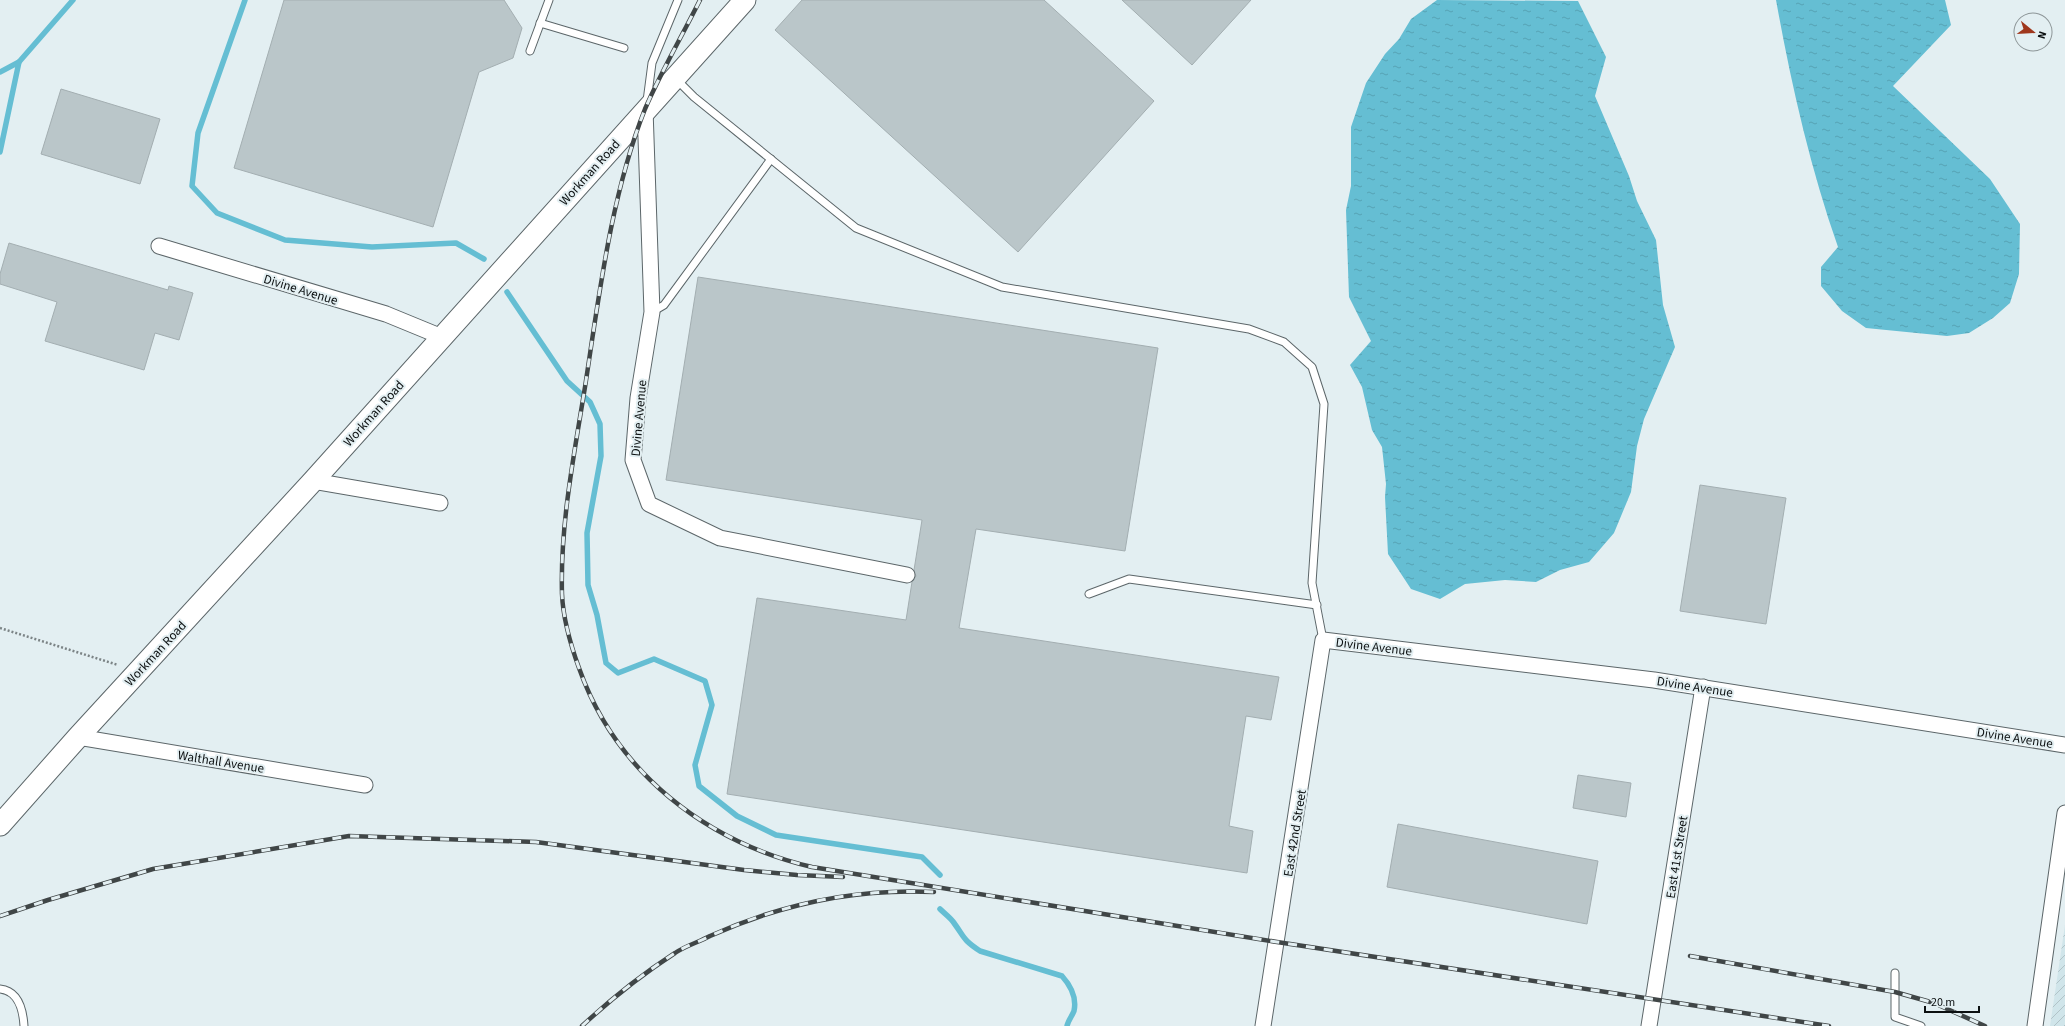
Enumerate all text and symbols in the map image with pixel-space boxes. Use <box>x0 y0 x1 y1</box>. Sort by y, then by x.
north arrow <box>2013 12 2053 52</box>
text: N <box>2034 29 2050 41</box>
street label: Workman Road <box>555 136 624 210</box>
street label: Divine Avenue <box>261 270 340 310</box>
street label: Workman Road <box>339 377 408 451</box>
street label: Divine Avenue <box>627 379 651 457</box>
street label: Workman Road <box>121 617 191 690</box>
street label: Divine Avenue <box>1335 633 1413 661</box>
street label: Divine Avenue <box>1656 672 1734 702</box>
street label: Divine Avenue <box>1976 723 2054 753</box>
street label: Walthall Avenue <box>176 746 265 778</box>
street label: East 42nd Street <box>1279 788 1311 878</box>
street label: East 41st Street <box>1662 814 1692 900</box>
scale bar <box>1925 988 1979 1014</box>
text: 20 m <box>1931 994 1955 1011</box>

